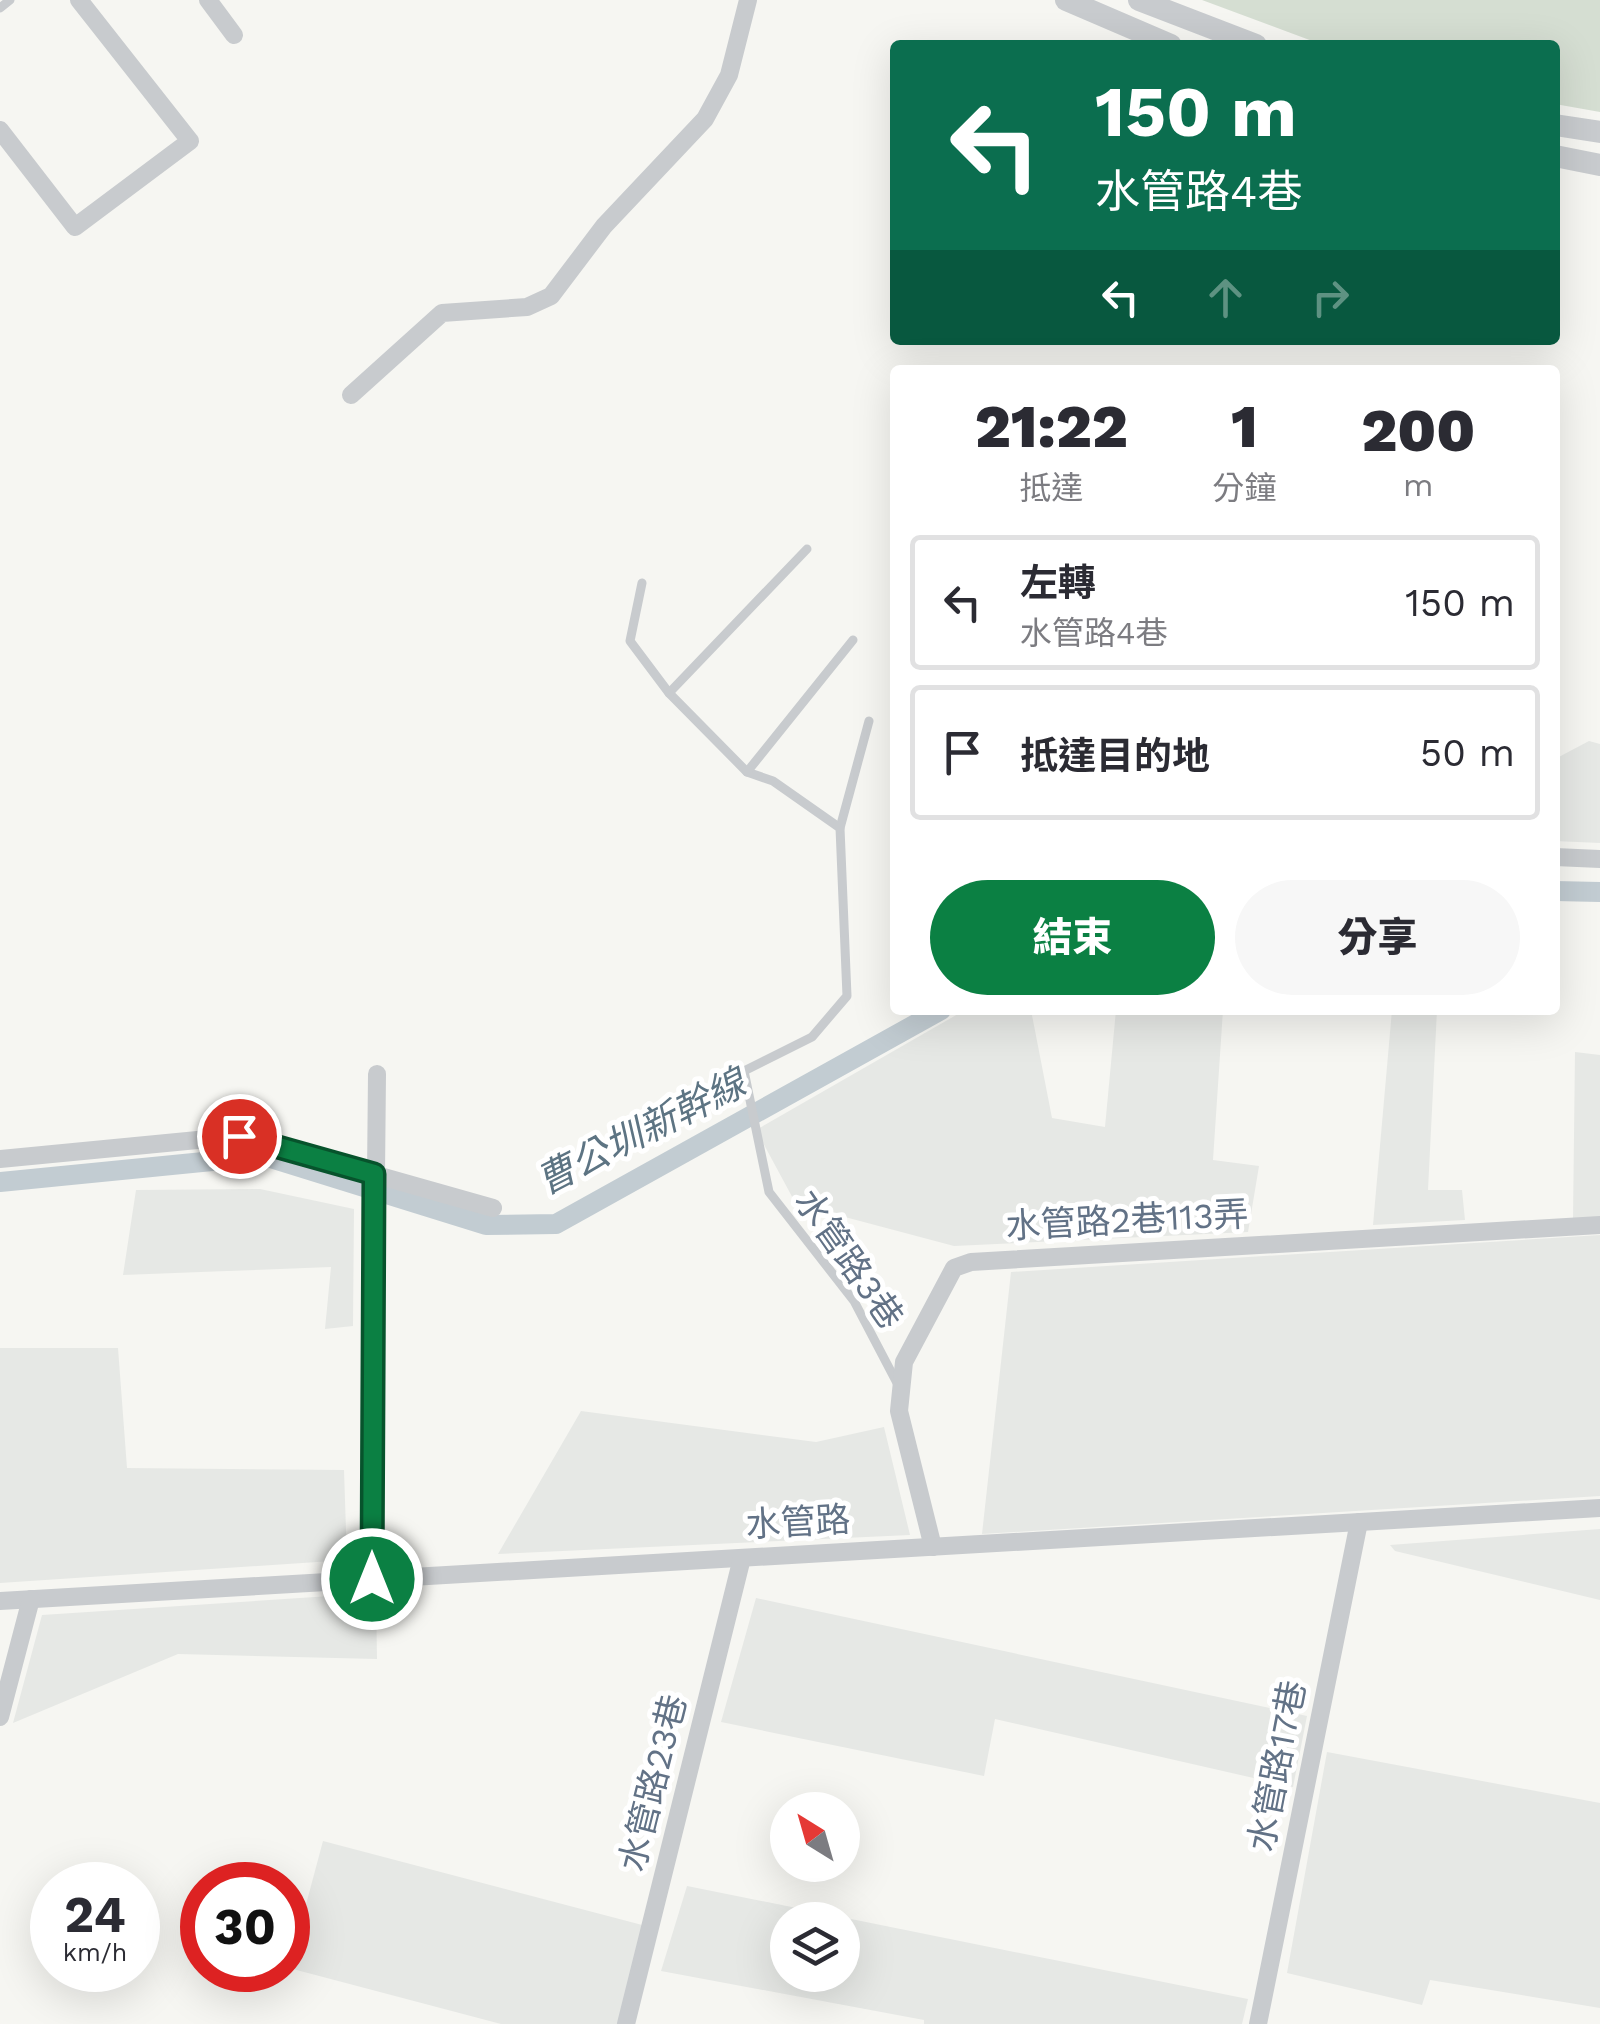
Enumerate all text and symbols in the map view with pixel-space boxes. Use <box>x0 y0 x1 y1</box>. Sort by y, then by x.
text: 150 m <box>1095 71 1297 153</box>
icon: left <box>930 80 1060 210</box>
text: 水管路4巷 <box>1095 165 1303 218</box>
icon: left <box>1093 270 1148 325</box>
icon: ahead <box>1198 270 1253 325</box>
icon: right <box>1303 270 1358 325</box>
text: 21:22 <box>975 391 1128 462</box>
text: 1 <box>1231 391 1258 462</box>
text: 200 <box>1361 395 1475 466</box>
text: m <box>1403 466 1433 504</box>
text: 抵達 <box>1019 469 1083 507</box>
text: 分鐘 <box>1212 469 1276 507</box>
text: 左轉 <box>1020 561 1096 605</box>
icon: left <box>935 575 990 630</box>
text: 150 m <box>1405 581 1515 625</box>
text: 水管路4巷 <box>1020 614 1168 652</box>
icon: arrive <box>935 725 990 780</box>
text: 50 m <box>1420 731 1515 775</box>
text: 抵達目的地 <box>1020 734 1210 778</box>
button: 結束 <box>930 880 1215 995</box>
button: 分享 <box>1235 880 1520 995</box>
water label: 曹公圳新幹線 <box>529 1059 756 1203</box>
pin <box>197 1094 282 1179</box>
icon: arrive <box>212 1109 267 1164</box>
street label: 水管路3巷 <box>786 1181 912 1337</box>
street label: 水管路2巷113弄 <box>1005 1193 1249 1247</box>
street label: 水管路 <box>744 1498 852 1546</box>
position arrow <box>320 1527 424 1631</box>
street label: 水管路17巷 <box>1240 1677 1314 1855</box>
street label: 水管路23巷 <box>611 1690 695 1876</box>
north arrow <box>770 1792 860 1882</box>
map controls <box>770 1792 860 1992</box>
speed limit sign: 30 <box>180 1862 310 1992</box>
text: 24 <box>64 1885 126 1944</box>
button: layers <box>770 1902 860 1992</box>
text: km/h <box>63 1938 127 1967</box>

